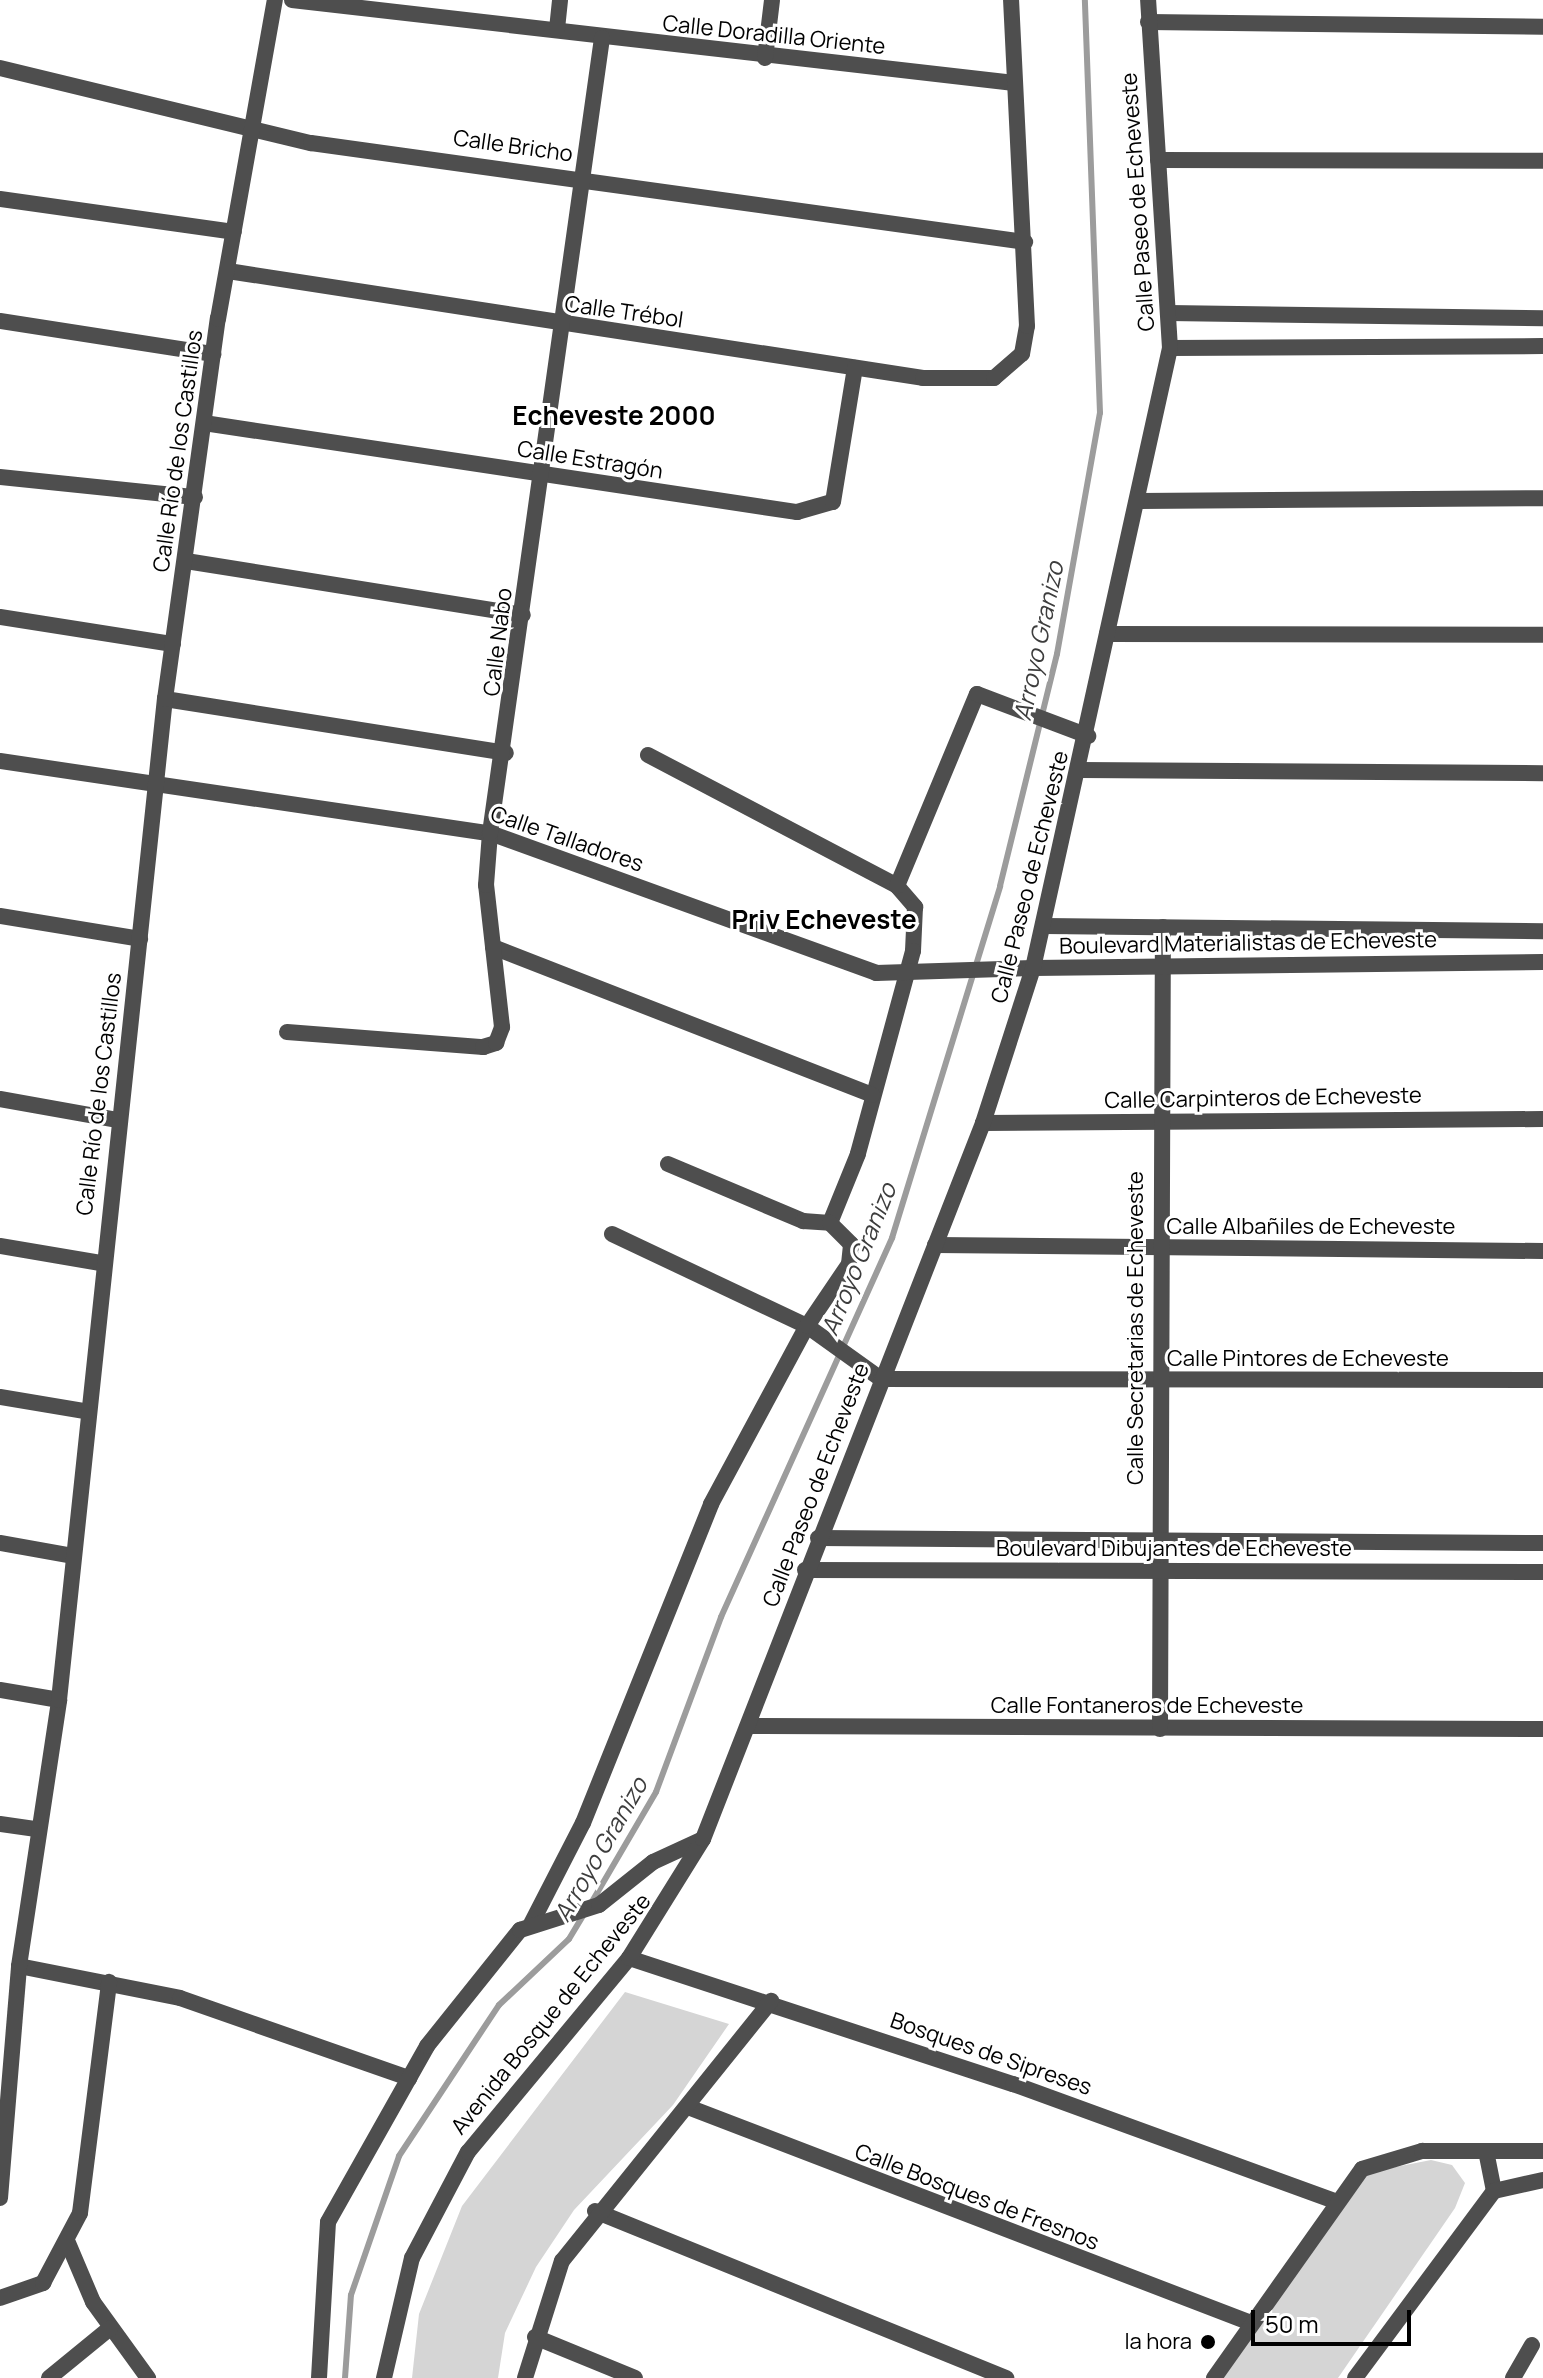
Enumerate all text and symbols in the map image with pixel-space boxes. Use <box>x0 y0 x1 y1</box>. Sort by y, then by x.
street label: Calle Doradilla Oriente <box>661 10 887 60</box>
street label: Calle Paseo de Echeveste <box>1116 72 1160 332</box>
street label: Calle Bricho <box>452 125 574 167</box>
street label: Calle Trébol <box>563 291 685 333</box>
street label: Calle Río de los Castillos <box>148 328 208 574</box>
district label: Echeveste 2000 <box>512 400 716 432</box>
street label: Calle Estragón <box>515 435 665 485</box>
water label: Arroyo Granizo <box>1007 559 1069 723</box>
street label: Calle Nabo <box>478 586 518 698</box>
street label: Calle Paseo de Echeveste <box>986 748 1074 1006</box>
street label: Calle Talladores <box>487 800 647 878</box>
district label: Priv Echeveste <box>731 904 917 936</box>
street label: Boulevard Materialistas de Echeveste <box>1059 927 1437 959</box>
street label: Calle Río de los Castillos <box>71 971 127 1217</box>
street label: Calle Carpinteros de Echeveste <box>1104 1082 1422 1114</box>
street label: Calle Secretarias de Echeveste <box>1123 1171 1149 1485</box>
water label: Arroyo Granizo <box>814 1179 902 1339</box>
street label: Calle Albañiles de Echeveste <box>1167 1214 1455 1240</box>
street label: Calle Pintores de Echeveste <box>1167 1346 1449 1372</box>
street label: Calle Paseo de Echeveste <box>757 1359 875 1611</box>
street label: Boulevard Dibujantes de Echeveste <box>996 1536 1352 1562</box>
street label: Calle Fontaneros de Echeveste <box>991 1693 1303 1719</box>
water label: Arroyo Granizo <box>547 1772 653 1926</box>
street label: Avenida Bosque de Echeveste <box>446 1888 656 2140</box>
street label: Bosques de Sipreses <box>887 2007 1095 2101</box>
street label: Calle Bosques de Fresnos <box>851 2138 1103 2256</box>
scale bar <box>1255 2294 1415 2344</box>
text: 50 m <box>1265 2307 1319 2340</box>
place label: la hora <box>1124 2329 1192 2355</box>
marker: la hora <box>1199 2333 1217 2351</box>

